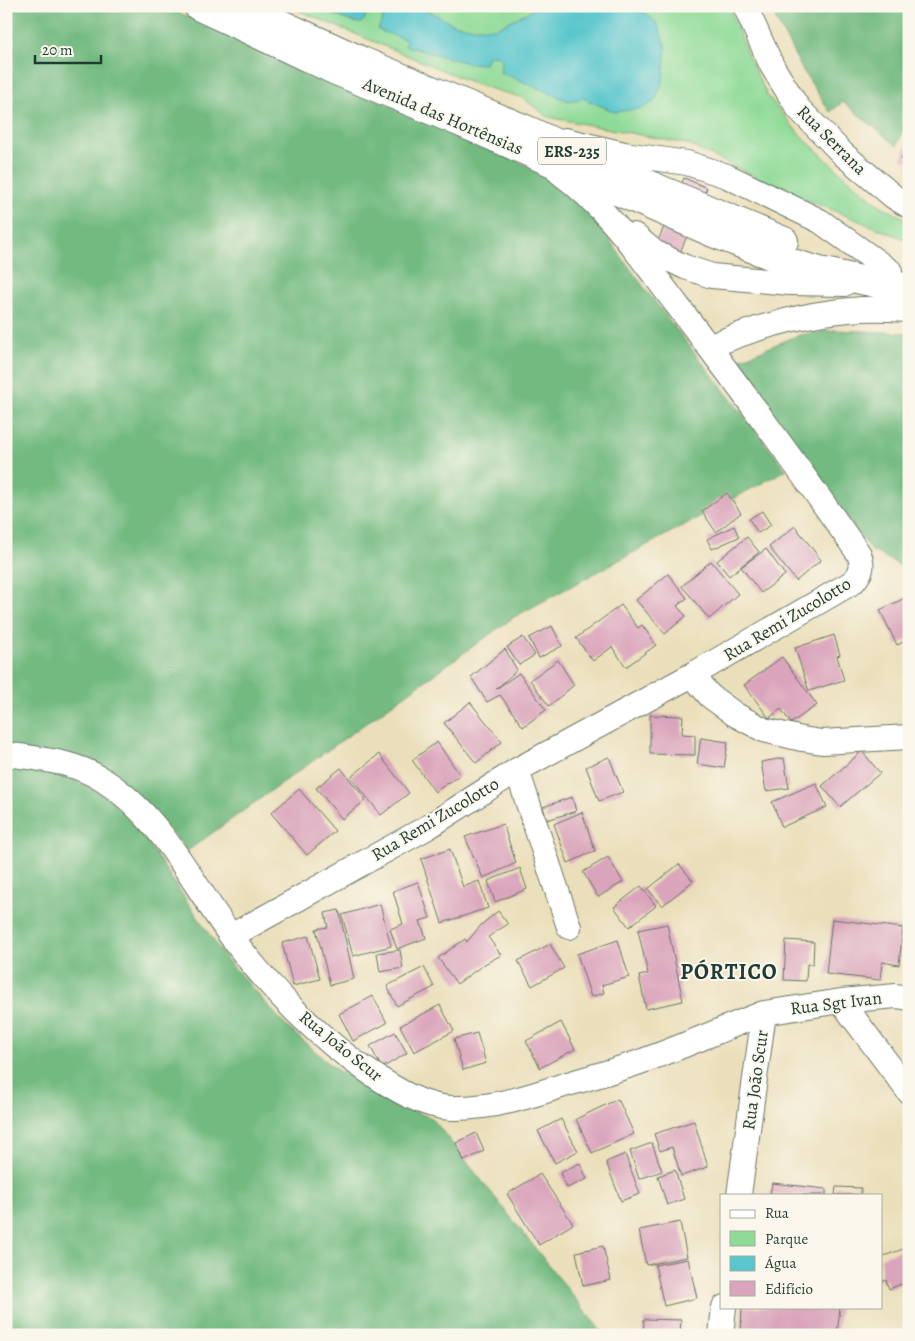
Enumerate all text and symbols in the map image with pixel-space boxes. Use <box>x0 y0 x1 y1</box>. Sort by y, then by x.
scale bar <box>35 32 101 64</box>
text: 20 m <box>42 40 73 60</box>
street label: Avenida das Hortênsias <box>358 71 527 161</box>
street label: Rua Serrana <box>792 100 873 181</box>
road number: ERS-235 <box>538 138 606 164</box>
street label: Rua Remi Zucolotto <box>719 571 855 667</box>
street label: Rua Remi Zucolotto <box>367 771 503 867</box>
district label: PÓRTICO <box>680 957 778 987</box>
street label: Rua Sgt Ivan <box>789 985 883 1021</box>
street label: Rua João Scur <box>294 1005 388 1087</box>
street label: Rua João Scur <box>736 1028 774 1132</box>
legend <box>720 1194 882 1308</box>
text: Rua <box>765 1203 789 1223</box>
text: Parque <box>765 1229 808 1249</box>
text: Água <box>764 1253 796 1273</box>
text: Edifício <box>765 1279 813 1299</box>

